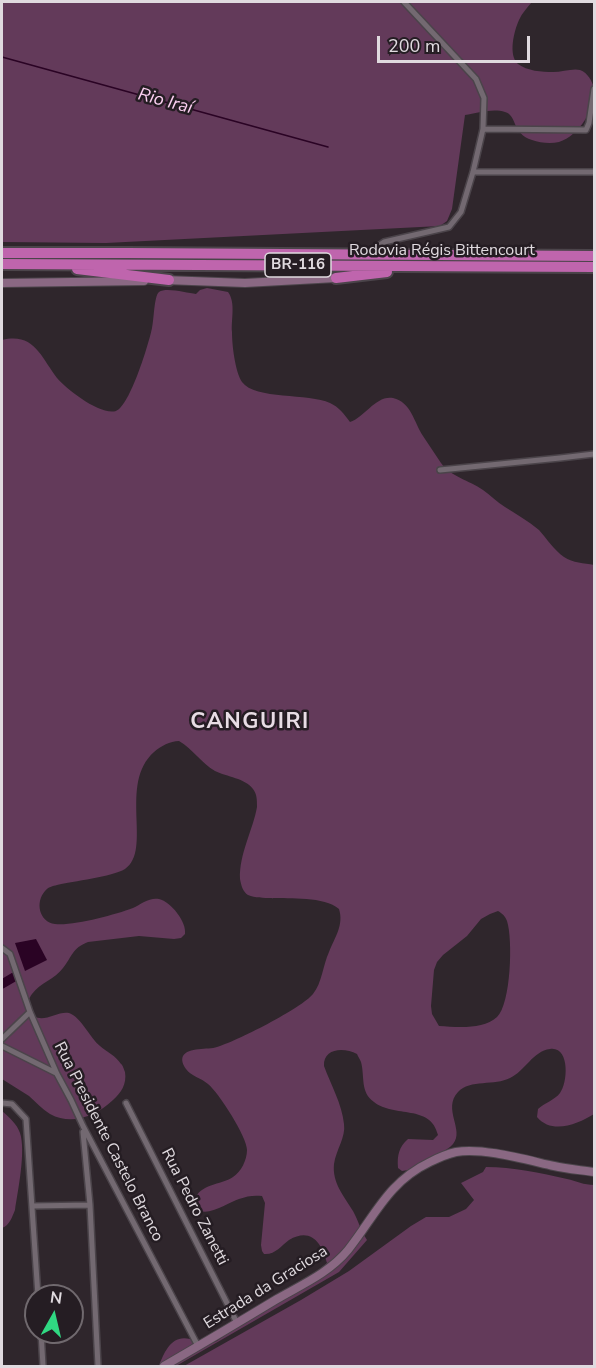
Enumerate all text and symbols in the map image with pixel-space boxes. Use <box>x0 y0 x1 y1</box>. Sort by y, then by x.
scale bar <box>380 24 533 62</box>
text: 200 m <box>388 34 440 58</box>
water label: Rio Iraí <box>135 84 195 120</box>
street label: Rodovia Régis Bittencourt <box>349 241 535 261</box>
road number: BR-116 <box>265 253 331 277</box>
district label: CANGUIRI <box>190 710 310 736</box>
street label: Rua Presidente Castelo Branco <box>49 1039 167 1245</box>
street label: Rua Pedro Zanetti <box>156 1145 232 1269</box>
street label: Estrada da Graciosa <box>201 1242 331 1334</box>
north arrow <box>24 1284 84 1344</box>
text: N <box>49 1286 64 1310</box>

